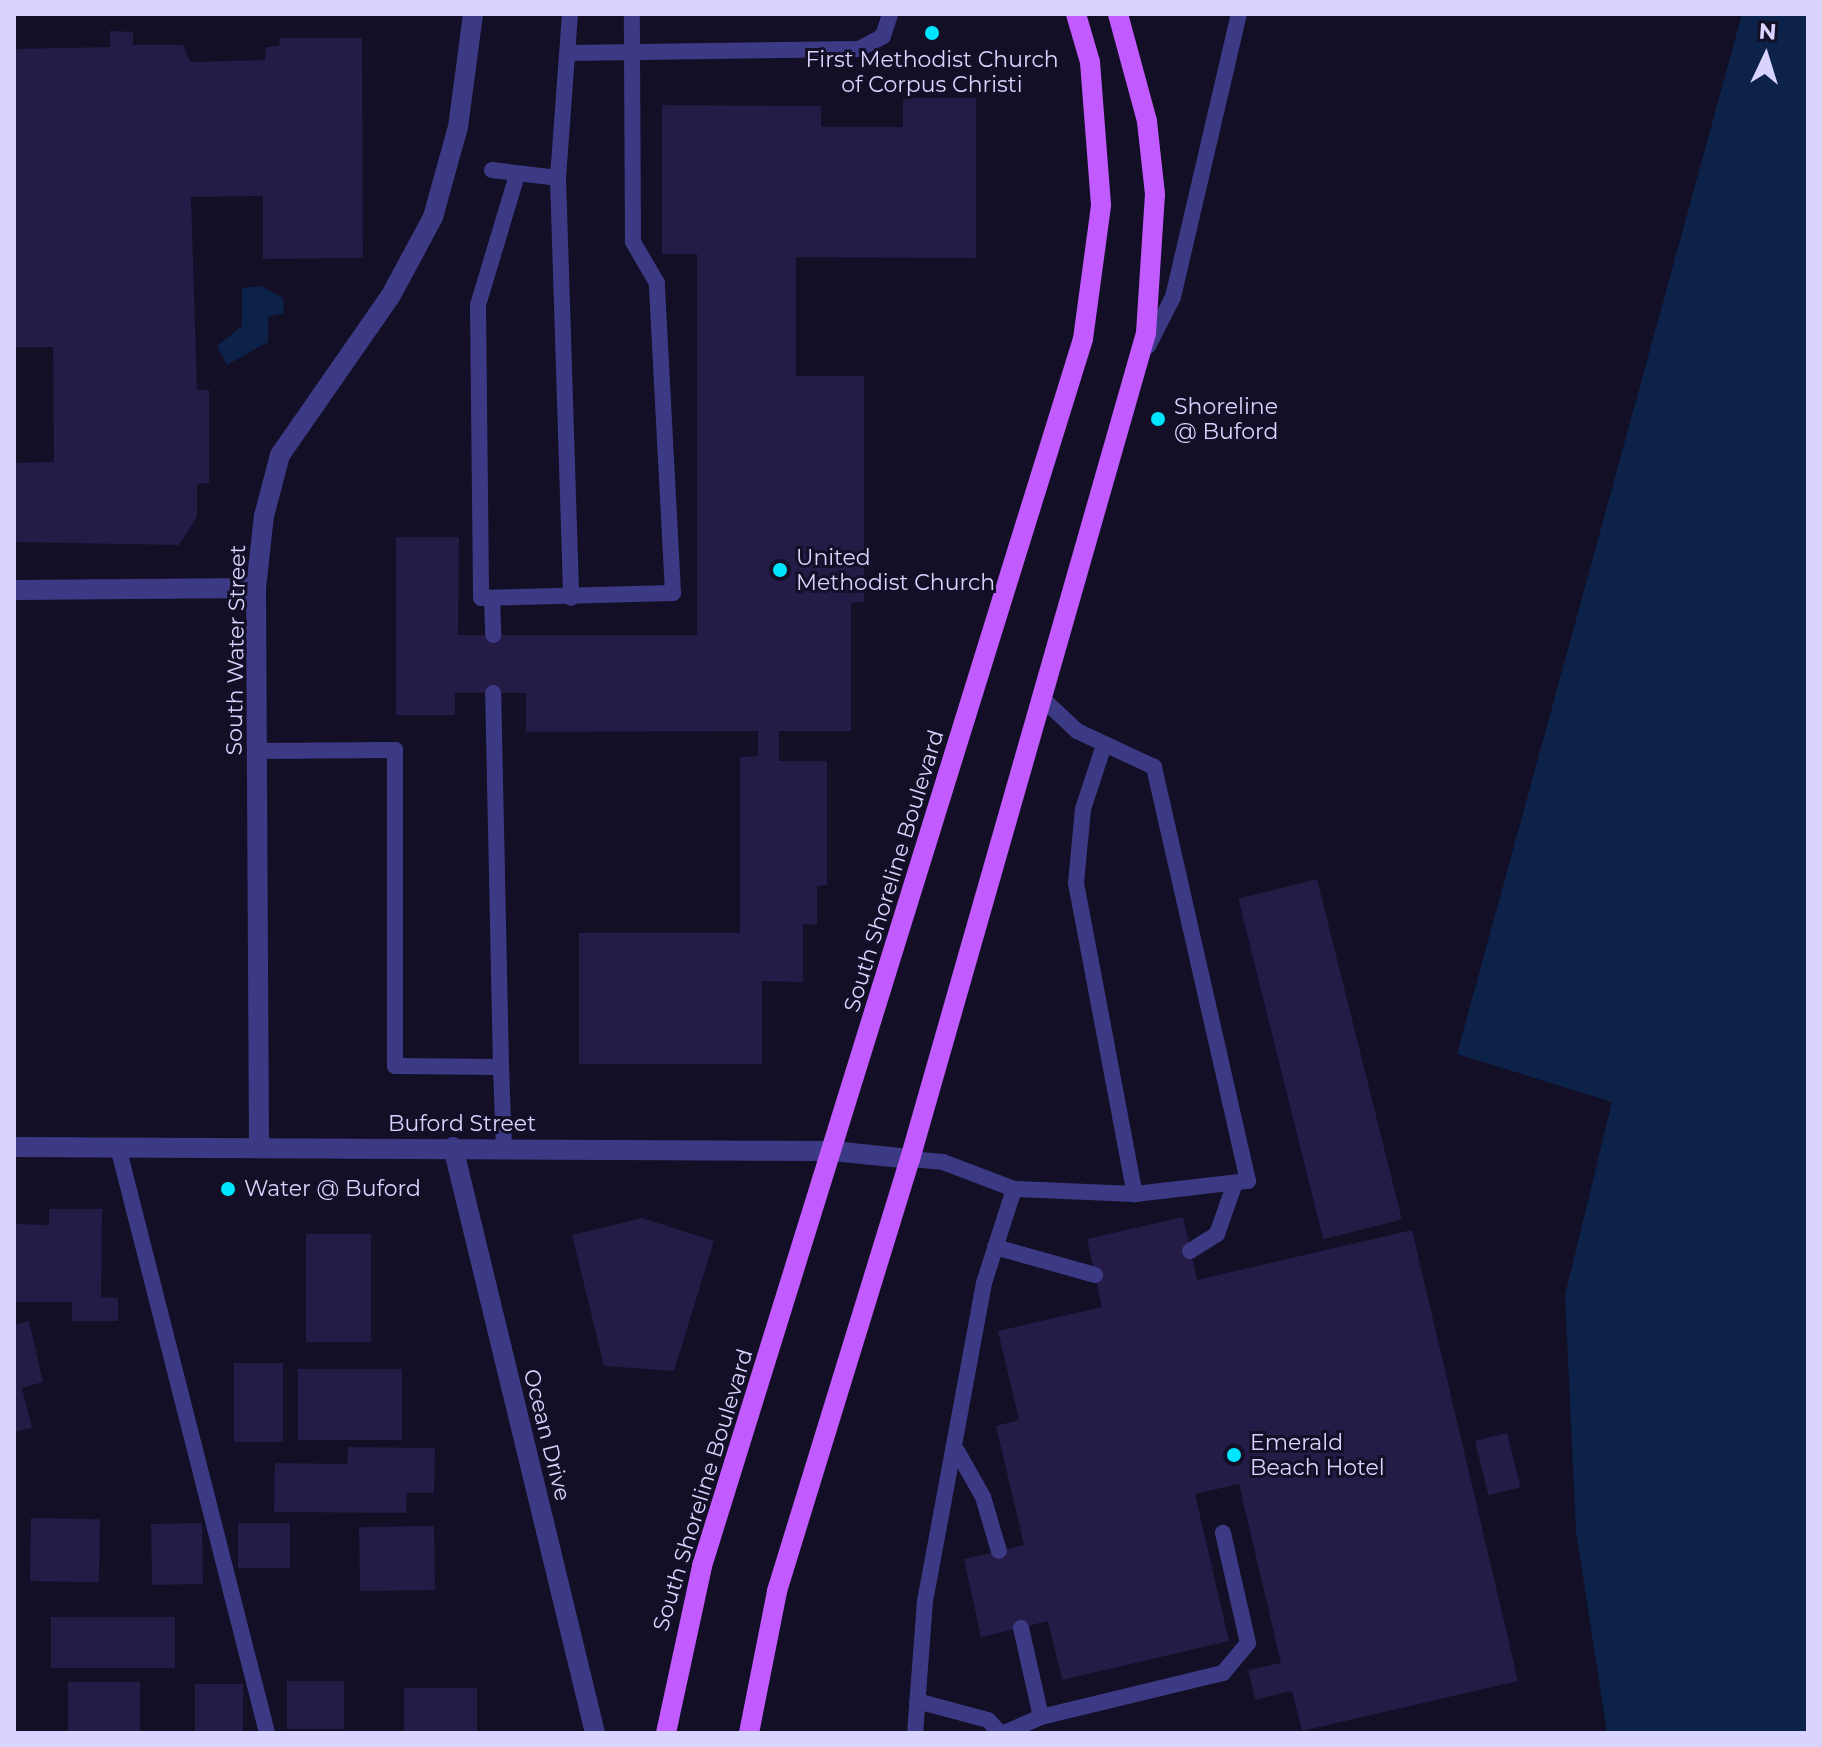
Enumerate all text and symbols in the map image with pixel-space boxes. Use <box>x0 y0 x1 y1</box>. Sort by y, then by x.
north arrow <box>1726 16 1806 96</box>
text: N <box>1758 17 1778 46</box>
marker: First Methodist Church of Corpus Christi <box>923 24 941 42</box>
place label: First Methodist Church of Corpus Christi <box>805 46 1059 98</box>
place label: Shoreline @ Buford <box>1174 393 1278 444</box>
marker: Shoreline @ Buford <box>1149 410 1167 428</box>
street label: South Water Street <box>221 544 251 756</box>
place label: United Methodist Church <box>796 544 995 596</box>
marker: United Methodist Church <box>771 561 789 579</box>
street label: South Shoreline Boulevard <box>838 727 950 1015</box>
street label: Buford Street <box>388 1111 536 1137</box>
place label: Water @ Buford <box>244 1176 421 1202</box>
marker: Water @ Buford <box>219 1180 237 1198</box>
street label: South Shoreline Boulevard <box>647 1346 759 1634</box>
street label: Ocean Drive <box>518 1366 576 1504</box>
place label: Emerald Beach Hotel <box>1250 1429 1385 1480</box>
marker: Emerald Beach Hotel <box>1225 1446 1243 1464</box>

